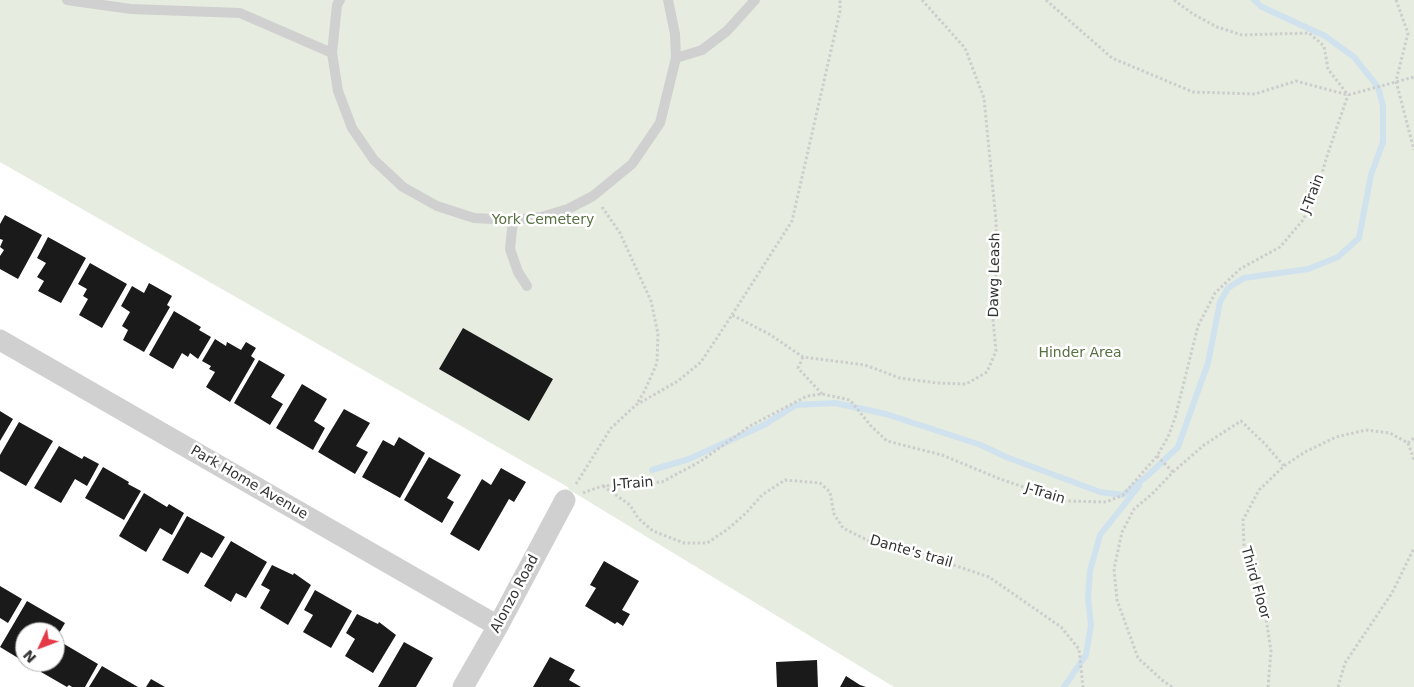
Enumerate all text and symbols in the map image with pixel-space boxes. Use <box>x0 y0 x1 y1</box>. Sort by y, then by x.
street label: J-Train <box>1298 172 1328 216</box>
park label: York Cemetery <box>492 212 594 228</box>
street label: Dawg Leash <box>986 232 1004 318</box>
park label: Hinder Area <box>1038 345 1122 361</box>
street label: Park Home Avenue <box>187 443 311 523</box>
street label: J-Train <box>612 474 654 494</box>
street label: J-Train <box>1023 480 1067 508</box>
street label: Dante's trail <box>868 532 954 572</box>
street label: Third Floor <box>1237 545 1273 621</box>
street label: Alonzo Road <box>487 552 543 636</box>
north arrow <box>15 622 65 672</box>
text: N <box>20 647 40 666</box>

